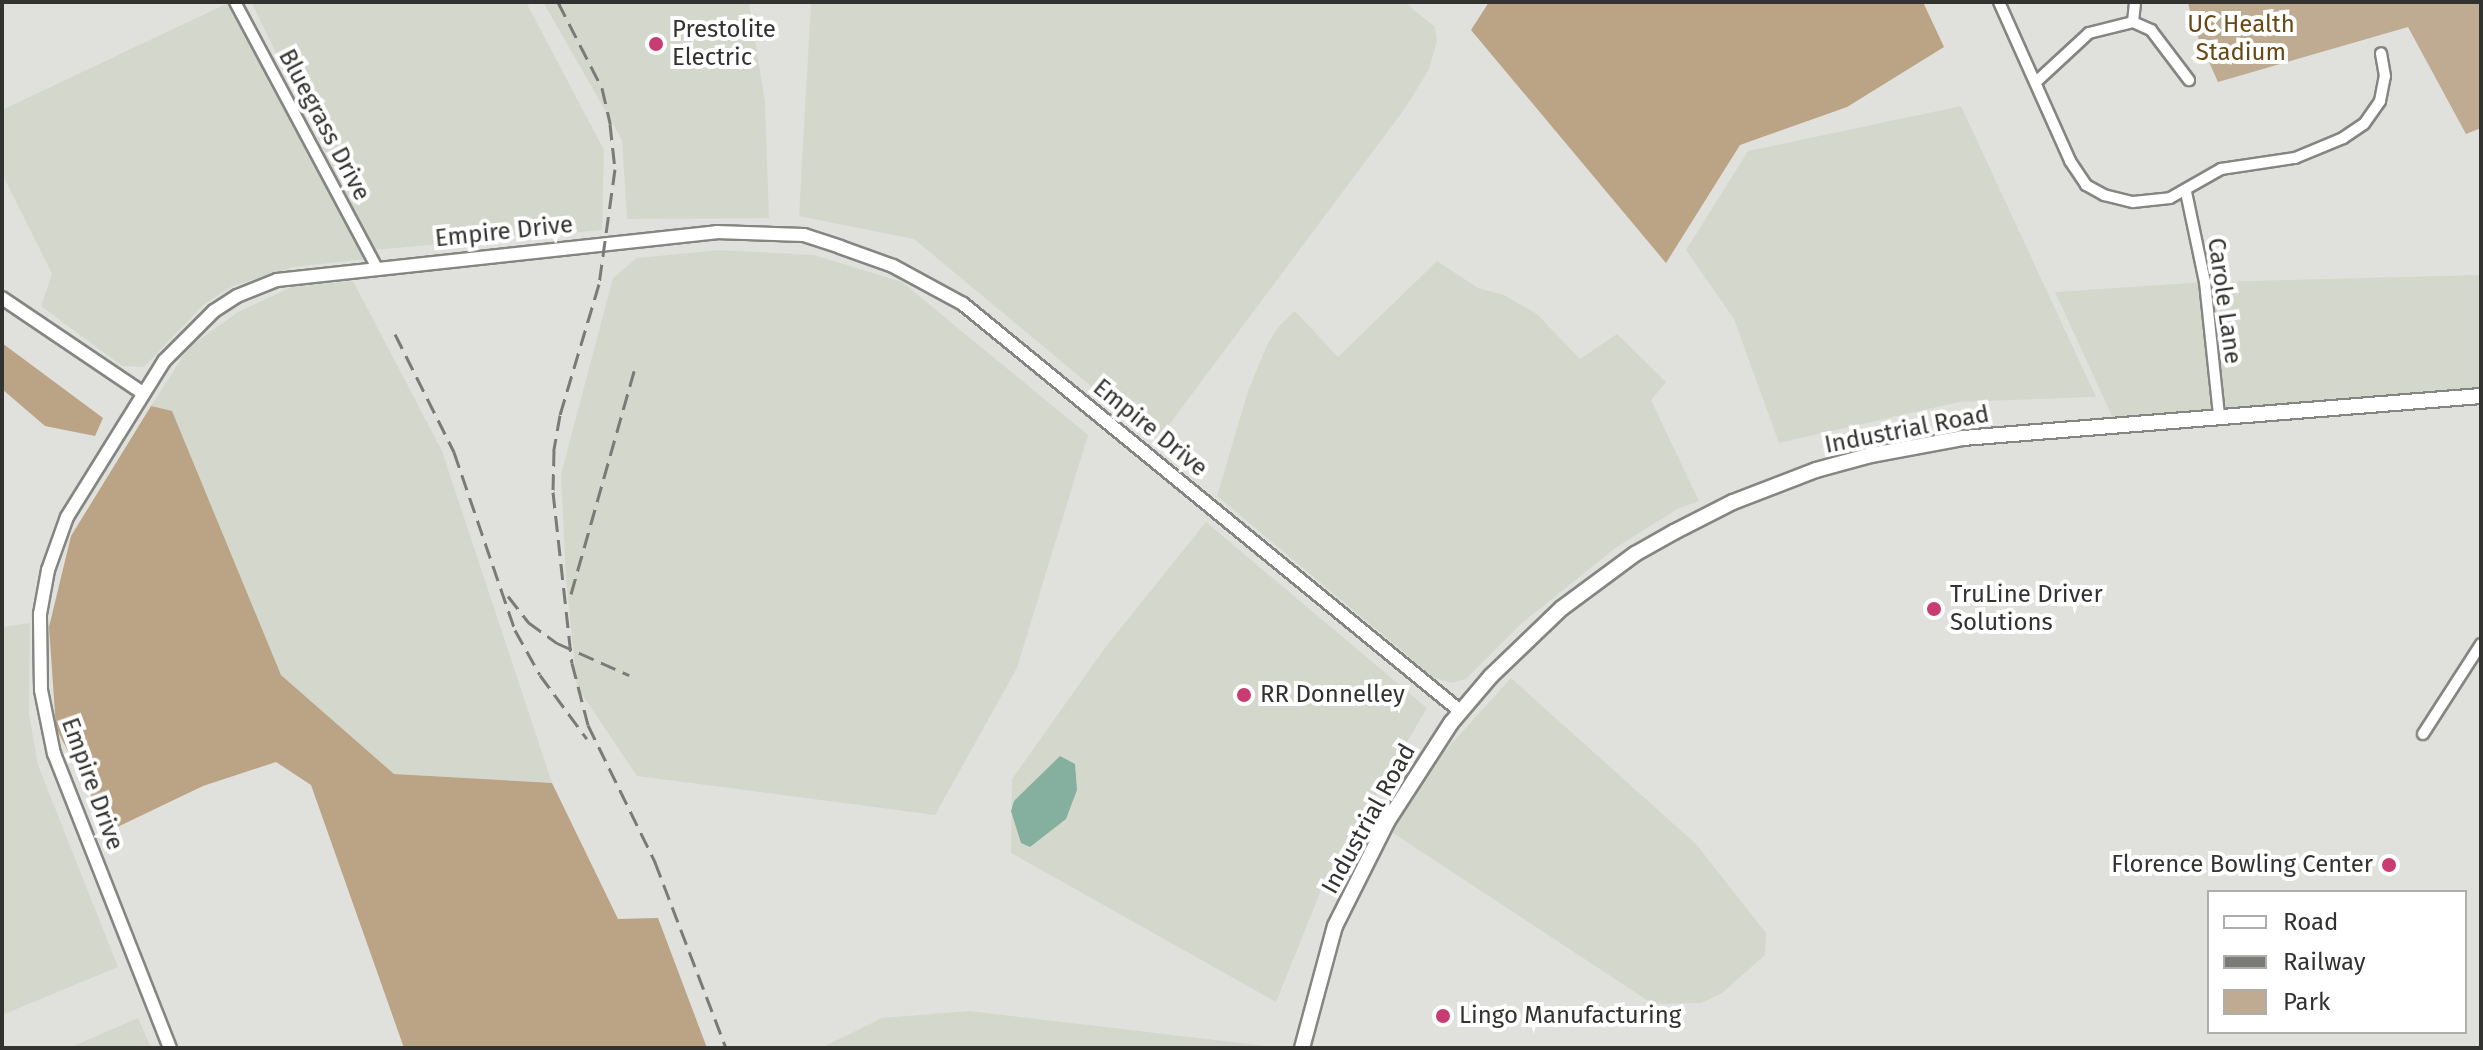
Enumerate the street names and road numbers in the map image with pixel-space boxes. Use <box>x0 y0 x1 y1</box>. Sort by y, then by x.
street label: Bluegrass Drive <box>272 44 376 206</box>
street label: Empire Drive <box>434 210 574 254</box>
street label: Carole Lane <box>2201 236 2247 366</box>
street label: Empire Drive <box>1087 373 1213 483</box>
street label: Industrial Road <box>1822 400 1992 460</box>
street label: Empire Drive <box>55 714 129 854</box>
street label: Industrial Road <box>1316 739 1422 899</box>

